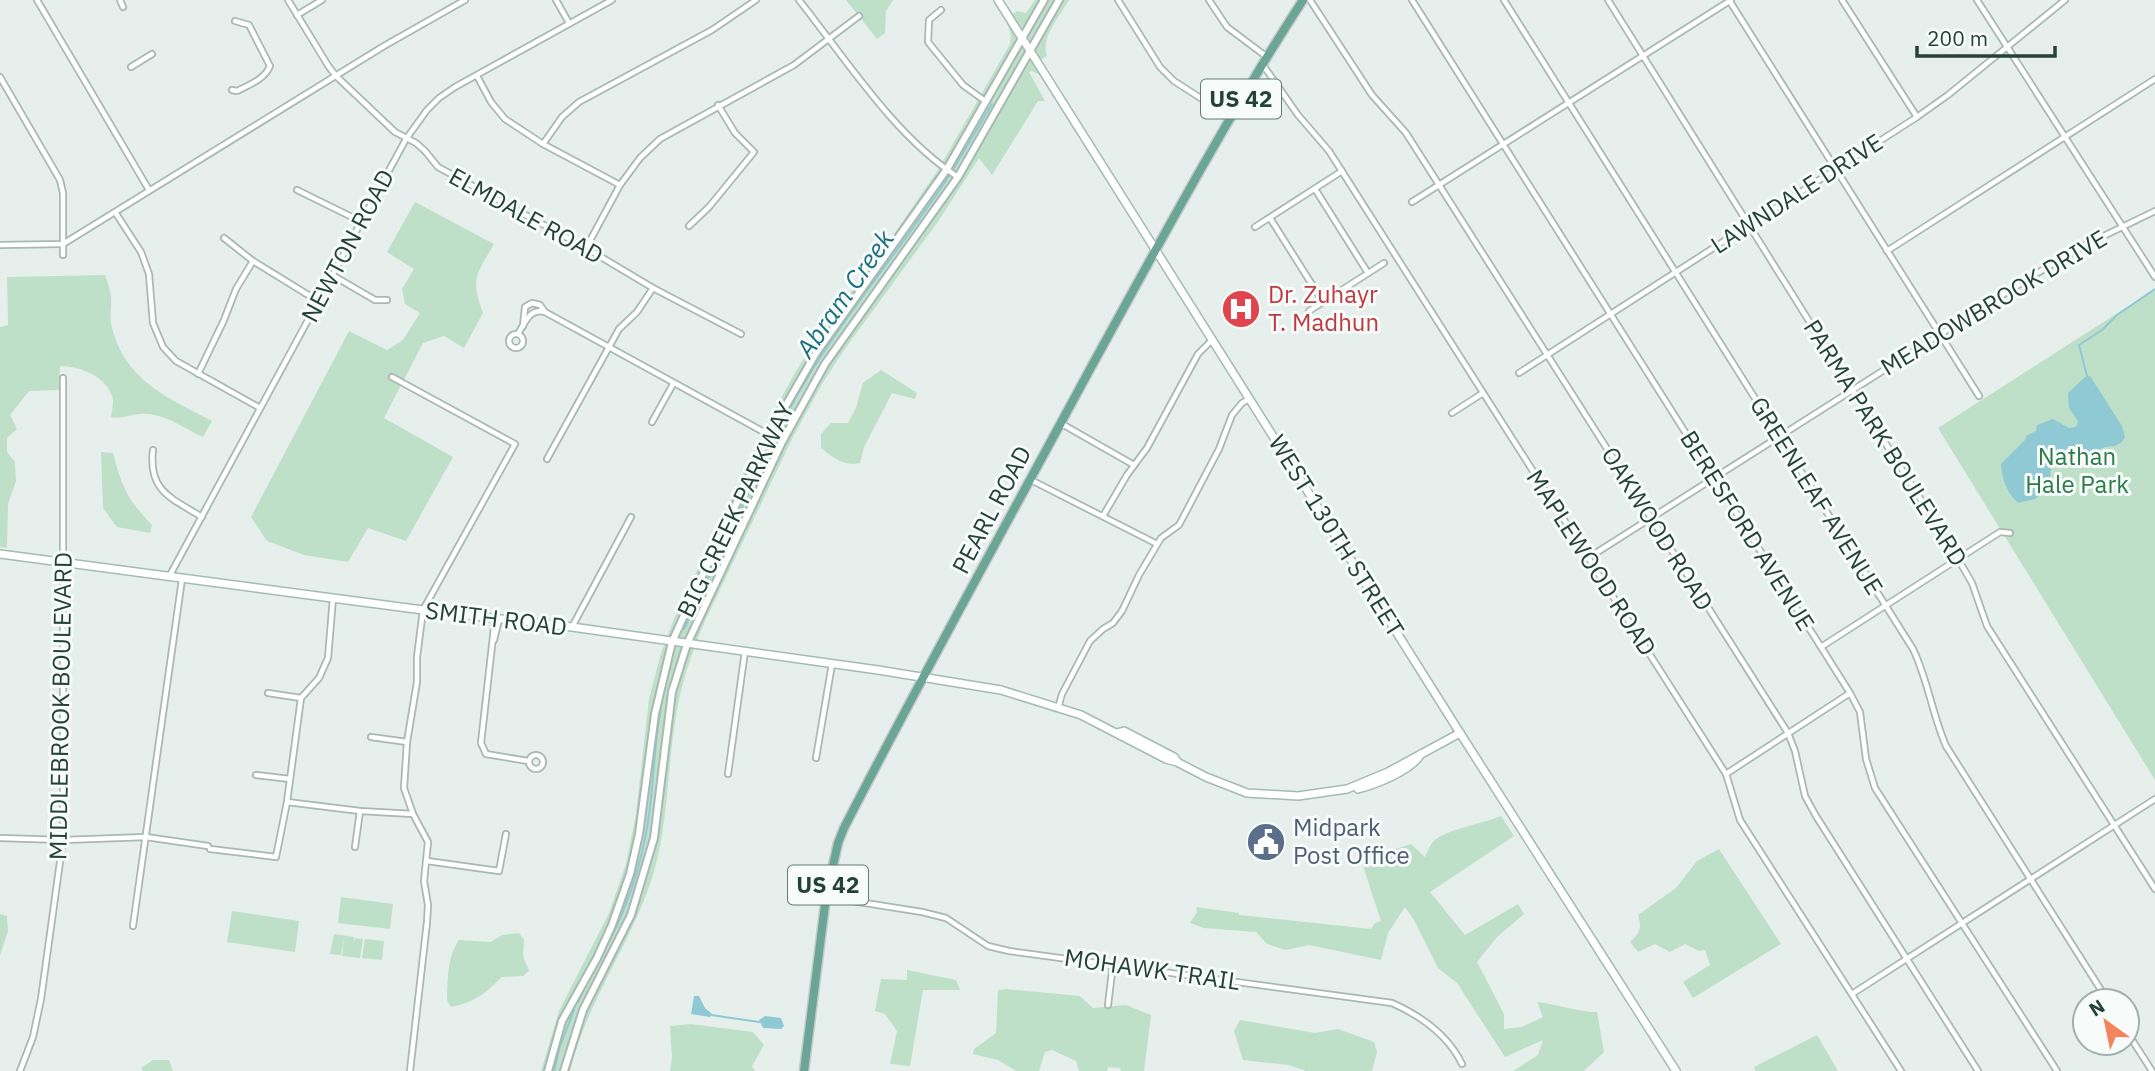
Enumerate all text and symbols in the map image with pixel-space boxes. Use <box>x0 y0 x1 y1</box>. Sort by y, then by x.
scale bar <box>1917 14 2055 58</box>
text: 200 m <box>1927 24 1988 52</box>
road number: US 42 <box>1201 80 1281 118</box>
street label: LAWNDALE DRIVE <box>1704 126 1888 261</box>
street label: ELMDALE ROAD <box>444 160 609 271</box>
street label: NEWTON ROAD <box>293 163 401 328</box>
water label: Abram Creek <box>787 222 901 365</box>
street label: MEADOWBROOK DRIVE <box>1874 222 2113 382</box>
place label: Dr. Zuhayr T. Madhun <box>1268 278 1379 338</box>
hospital icon: Dr. Zuhayr T. Madhun <box>1220 288 1262 330</box>
street label: PARMA PARK BOULEVARD <box>1797 313 1975 572</box>
street label: GREENLEAF AVENUE <box>1743 390 1891 601</box>
street label: BIG CREEK PARKWAY <box>669 397 801 622</box>
street label: BERESFORD AVENUE <box>1673 424 1822 637</box>
street label: WEST 130TH STREET <box>1262 428 1412 643</box>
street label: PEARL ROAD <box>944 440 1038 579</box>
park label: Nathan Hale Park <box>2025 440 2129 500</box>
street label: OAKWOOD ROAD <box>1595 441 1721 616</box>
street label: MAPLEWOOD ROAD <box>1520 463 1664 662</box>
street label: MIDDLEBROOK BOULEVARD <box>41 552 79 860</box>
street label: SMITH ROAD <box>423 593 569 643</box>
place label: Midpark Post Office <box>1293 811 1410 871</box>
public building icon: Midpark Post Office <box>1245 821 1287 863</box>
road number: US 42 <box>788 866 868 904</box>
street label: MOHAWK TRAIL <box>1062 941 1242 997</box>
north arrow <box>2071 987 2141 1057</box>
text: N <box>2084 994 2109 1022</box>

